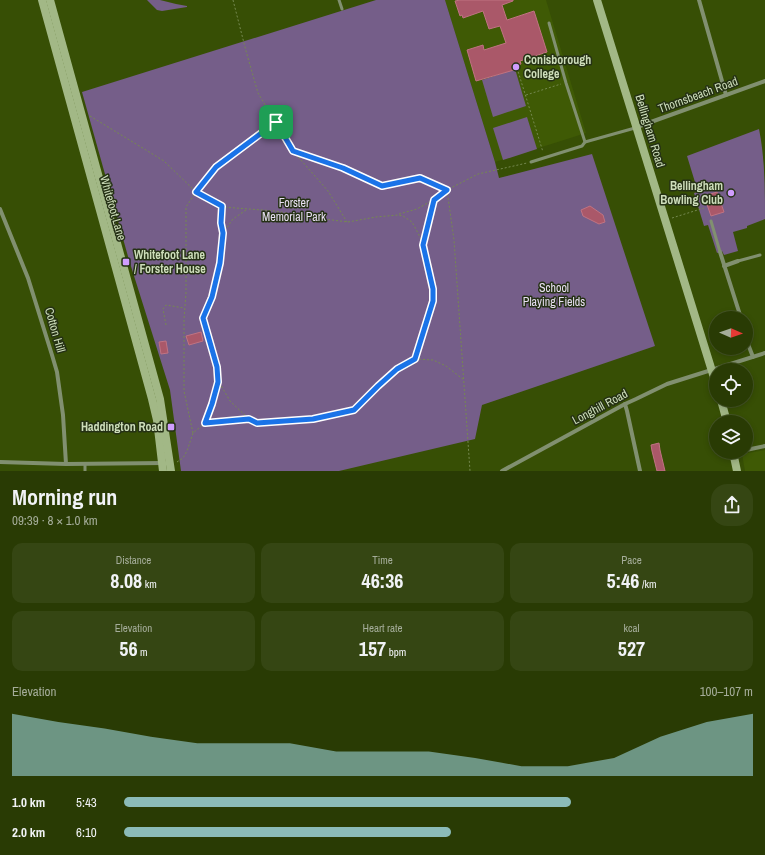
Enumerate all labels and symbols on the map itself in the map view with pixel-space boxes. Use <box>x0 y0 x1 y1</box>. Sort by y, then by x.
place label: Conisborough College <box>524 52 591 82</box>
marker: Conisborough College <box>511 62 521 72</box>
street label: Thornsbeach Road <box>656 73 740 117</box>
street label: Bellingham Road <box>631 93 669 169</box>
pin <box>259 105 293 139</box>
street label: Whitefoot Lane <box>96 174 130 242</box>
place label: Bellingham Bowling Club <box>660 178 723 208</box>
marker: Bellingham Bowling Club <box>726 188 736 198</box>
park label: Forster Memorial Park <box>262 195 326 225</box>
place label: Whitefoot Lane / Forster House <box>134 247 206 277</box>
marker: Whitefoot Lane / Forster House <box>121 257 131 267</box>
park label: School Playing Fields <box>523 280 585 310</box>
street label: Cotton Hill <box>41 306 69 354</box>
north arrow <box>709 311 753 355</box>
street label: Longhill Road <box>569 386 631 428</box>
place label: Haddington Road <box>81 419 163 435</box>
marker: Haddington Road <box>166 422 176 432</box>

